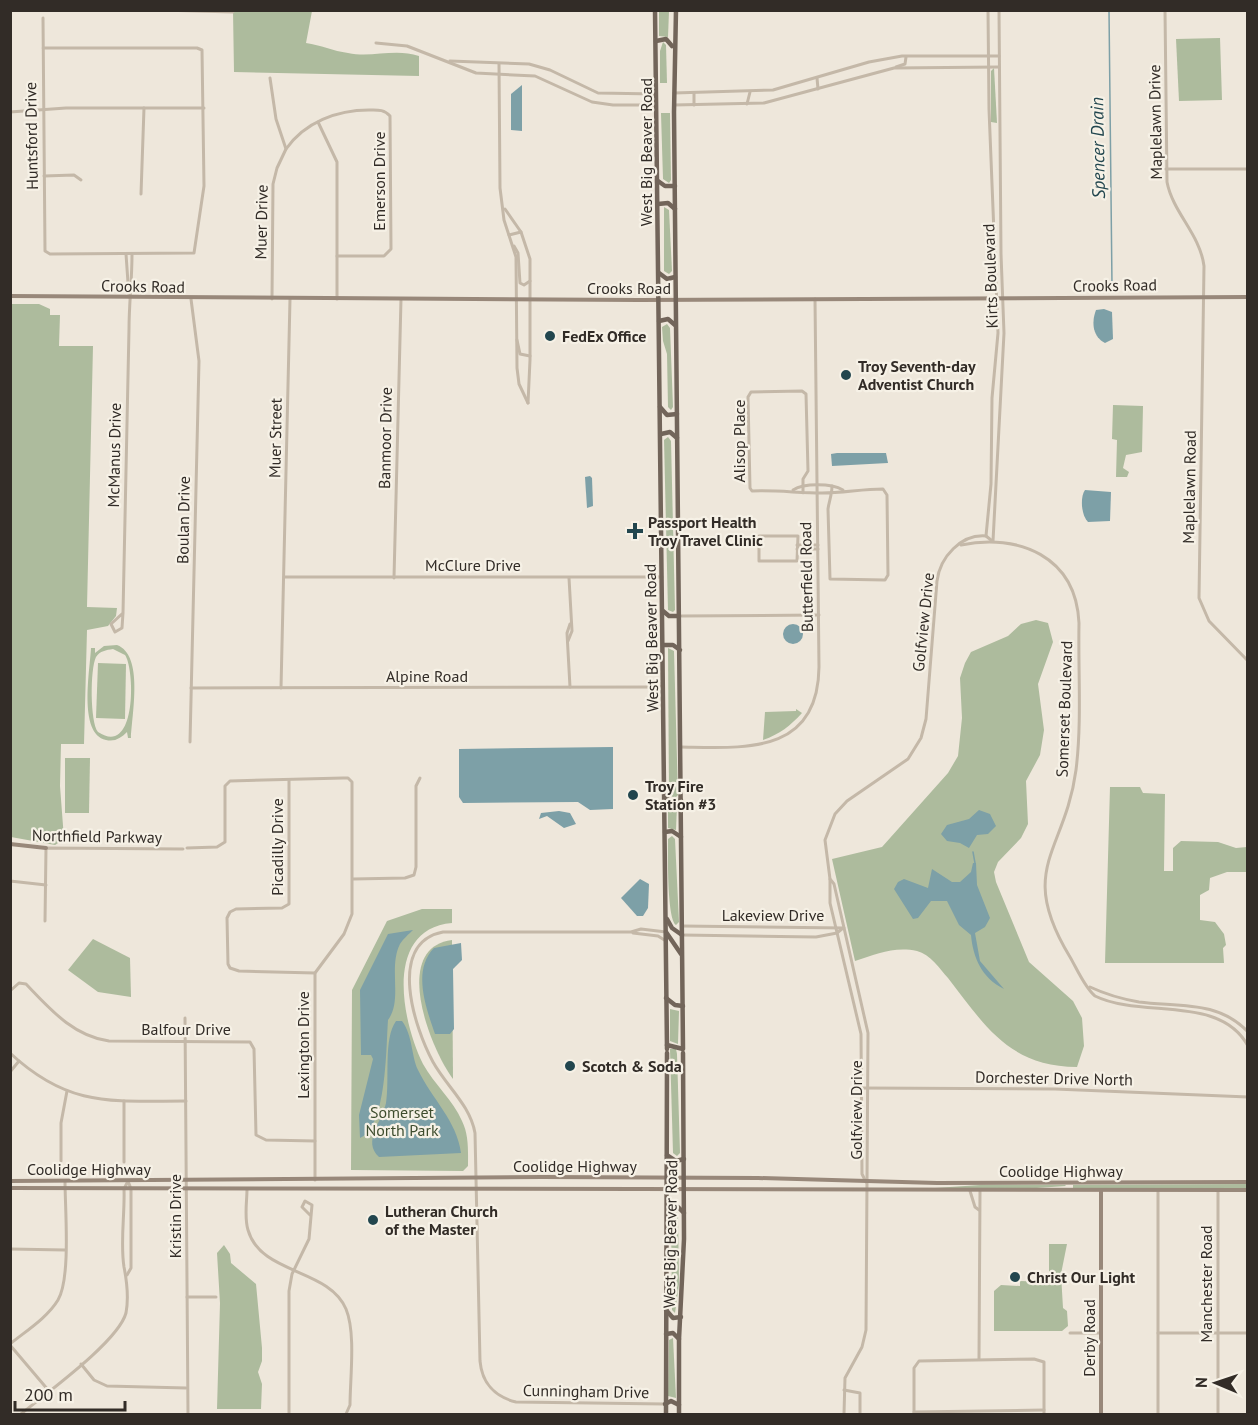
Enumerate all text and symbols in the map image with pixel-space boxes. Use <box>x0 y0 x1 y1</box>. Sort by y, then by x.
street label: Maplelawn Drive <box>1144 64 1166 180</box>
street label: West Big Beaver Road <box>636 78 656 226</box>
street label: Huntsford Drive <box>20 82 42 190</box>
water label: Spencer Drain <box>1085 97 1110 199</box>
street label: Emerson Drive <box>369 131 389 231</box>
street label: Muer Drive <box>250 184 272 260</box>
street label: Kirts Boulevard <box>978 223 1002 329</box>
street label: Crooks Road <box>1073 274 1157 296</box>
street label: Crooks Road <box>101 275 185 297</box>
street label: Crooks Road <box>587 278 671 298</box>
place label: FedEx Office <box>562 326 646 346</box>
marker: FedEx Office <box>543 329 557 343</box>
place label: Troy Seventh-day Adventist Church <box>858 356 976 394</box>
marker: Troy Seventh-day Adventist Church <box>839 368 853 382</box>
street label: Banmoor Drive <box>374 387 396 489</box>
street label: Muer Street <box>264 397 286 478</box>
street label: Alisop Place <box>729 399 749 483</box>
street label: McManus Drive <box>103 402 125 508</box>
street label: Maplelawn Road <box>1178 430 1200 544</box>
street label: Boulan Drive <box>172 476 194 564</box>
place label: Passport Health Troy Travel Clinic <box>648 512 763 550</box>
marker: Passport Health Troy Travel Clinic <box>626 522 644 540</box>
street label: Butterfield Road <box>795 522 817 632</box>
street label: McClure Drive <box>425 555 521 575</box>
street label: West Big Beaver Road <box>640 564 662 712</box>
street label: Golfview Drive <box>908 571 938 673</box>
street label: Somerset Boulevard <box>1052 640 1076 778</box>
street label: Alpine Road <box>386 666 468 686</box>
place label: Troy Fire Station #3 <box>645 776 716 814</box>
marker: Troy Fire Station #3 <box>626 788 640 802</box>
street label: Picadilly Drive <box>267 798 287 896</box>
street label: Northfield Parkway <box>32 825 163 847</box>
street label: Lakeview Drive <box>722 905 824 925</box>
street label: Lexington Drive <box>293 991 313 1099</box>
street label: Balfour Drive <box>141 1019 231 1039</box>
place label: Scotch & Soda <box>582 1056 682 1076</box>
marker: Scotch & Soda <box>563 1059 577 1073</box>
street label: Golfview Drive <box>846 1060 866 1160</box>
street label: Dorchester Drive North <box>975 1067 1133 1089</box>
park label: Somerset North Park <box>365 1102 439 1140</box>
street label: Coolidge Highway <box>513 1156 637 1176</box>
street label: Coolidge Highway <box>27 1159 151 1179</box>
street label: West Big Beaver Road <box>659 1160 681 1308</box>
street label: Coolidge Highway <box>999 1161 1123 1181</box>
street label: Kristin Drive <box>165 1174 185 1258</box>
place label: Lutheran Church of the Master <box>385 1201 498 1239</box>
marker: Lutheran Church of the Master <box>366 1213 380 1227</box>
street label: Manchester Road <box>1196 1225 1216 1343</box>
place label: Christ Our Light <box>1027 1267 1136 1287</box>
marker: Christ Our Light <box>1008 1270 1022 1284</box>
street label: Derby Road <box>1079 1299 1099 1377</box>
north arrow <box>1186 1353 1246 1413</box>
scale bar <box>15 1374 124 1412</box>
text: N <box>1191 1377 1211 1388</box>
street label: Cunningham Drive <box>523 1380 649 1402</box>
text: 200 m <box>24 1383 73 1406</box>

